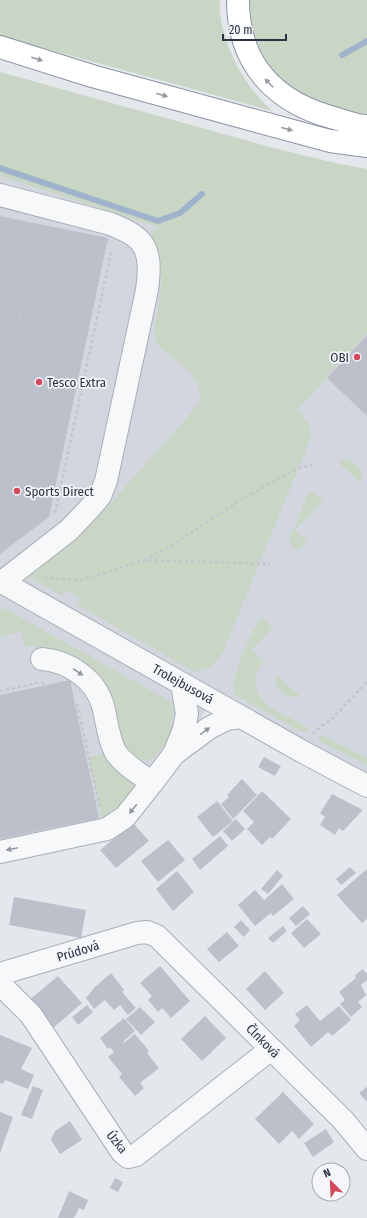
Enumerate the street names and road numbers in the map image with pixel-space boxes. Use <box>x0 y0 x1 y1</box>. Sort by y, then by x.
street label: Trolejbusová <box>150 661 216 707</box>
street label: Prúdová <box>55 937 101 965</box>
street label: Člnková <box>243 1021 283 1061</box>
street label: Úzka <box>103 1128 131 1156</box>

